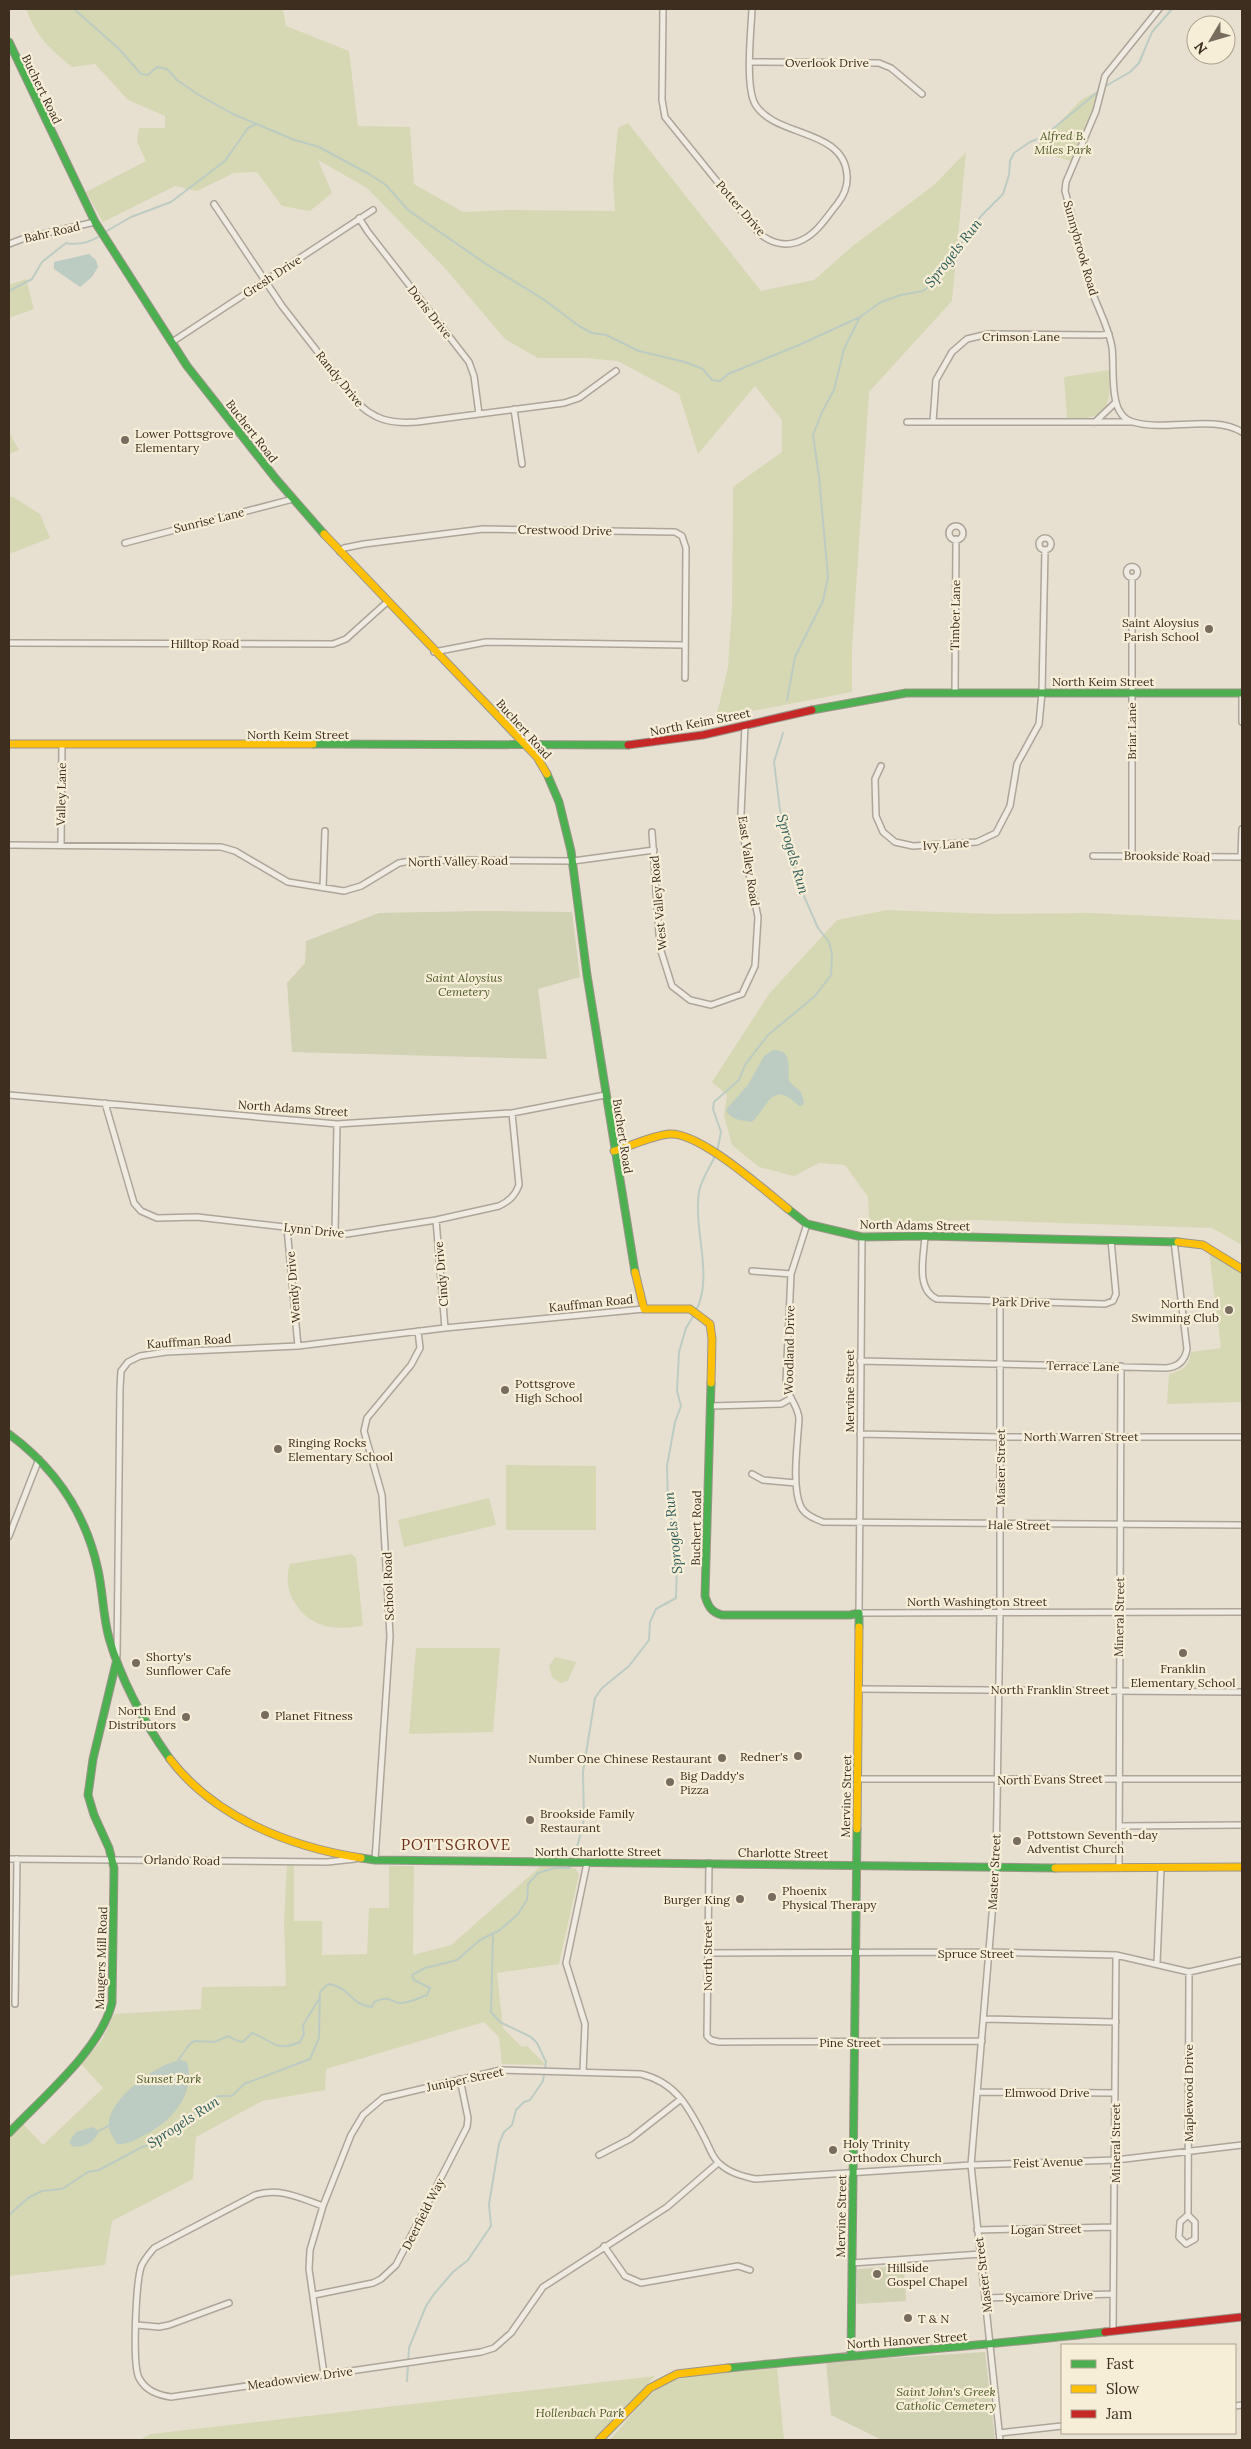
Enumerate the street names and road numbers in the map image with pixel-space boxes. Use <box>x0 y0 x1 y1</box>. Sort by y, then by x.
street label: Buchert Road <box>19 52 65 126</box>
street label: Overlook Drive <box>785 55 870 70</box>
street label: Potter Drive <box>713 177 769 239</box>
street label: Sunnybrook Road <box>1060 199 1102 297</box>
street label: Bahr Road <box>23 218 81 246</box>
street label: Gresh Drive <box>240 251 304 300</box>
street label: Doris Drive <box>405 282 456 342</box>
street label: Crimson Lane <box>982 329 1060 344</box>
street label: Randy Drive <box>313 348 367 410</box>
street label: Buchert Road <box>223 397 281 465</box>
street label: Sunrise Lane <box>172 504 246 536</box>
street label: Crestwood Drive <box>518 522 613 538</box>
street label: Timber Lane <box>947 579 963 651</box>
street label: Hilltop Road <box>170 636 240 651</box>
street label: North Keim Street <box>1052 674 1154 689</box>
street label: Buchert Road <box>493 696 555 762</box>
street label: Briar Lane <box>1124 702 1139 760</box>
street label: North Keim Street <box>648 705 752 739</box>
street label: North Keim Street <box>247 727 349 742</box>
street label: Valley Lane <box>53 762 69 827</box>
street label: East Valley Road <box>735 815 763 907</box>
street label: Ivy Lane <box>922 835 970 853</box>
street label: Brookside Road <box>1124 848 1210 864</box>
street label: North Valley Road <box>408 853 508 869</box>
street label: West Valley Road <box>646 855 670 951</box>
street label: North Adams Street <box>237 1097 349 1119</box>
street label: Buchert Road <box>610 1098 636 1174</box>
street label: North Adams Street <box>860 1217 971 1233</box>
street label: Lynn Drive <box>283 1219 345 1241</box>
street label: Cindy Drive <box>431 1240 451 1307</box>
street label: Wendy Drive <box>282 1250 304 1323</box>
street label: Kauffman Road <box>548 1291 634 1315</box>
street label: Park Drive <box>992 1294 1051 1310</box>
street label: Woodland Drive <box>781 1304 797 1395</box>
street label: Kauffman Road <box>146 1331 232 1351</box>
street label: Mervine Street <box>842 1349 857 1433</box>
street label: Terrace Lane <box>1046 1358 1120 1374</box>
street label: Master Street <box>993 1429 1008 1505</box>
street label: North Warren Street <box>1023 1429 1139 1444</box>
street label: Buchert Road <box>688 1490 704 1566</box>
street label: Hale Street <box>988 1517 1051 1533</box>
street label: School Road <box>379 1551 397 1621</box>
street label: Mineral Street <box>1111 1577 1127 1657</box>
street label: North Washington Street <box>907 1594 1047 1609</box>
street label: North Franklin Street <box>991 1682 1110 1697</box>
street label: Mervine Street <box>838 1754 854 1838</box>
street label: North Evans Street <box>997 1771 1103 1787</box>
street label: Master Street <box>985 1833 1004 1910</box>
street label: North Charlotte Street <box>535 1844 662 1859</box>
street label: Charlotte Street <box>738 1845 829 1861</box>
street label: Orlando Road <box>144 1852 220 1868</box>
street label: Maugers Mill Road <box>92 1906 110 2010</box>
street label: North Street <box>700 1920 715 1991</box>
street label: Spruce Street <box>938 1946 1014 1961</box>
street label: Pine Street <box>819 2035 881 2050</box>
street label: Maplewood Drive <box>1181 2044 1196 2142</box>
street label: Juniper Street <box>424 2063 505 2095</box>
street label: Elmwood Drive <box>1004 2085 1090 2100</box>
street label: Mineral Street <box>1108 2103 1123 2183</box>
street label: Feist Avenue <box>1013 2153 1084 2171</box>
street label: Mervine Street <box>833 2174 849 2258</box>
street label: Deerfield Way <box>398 2175 448 2252</box>
street label: Logan Street <box>1010 2221 1082 2237</box>
street label: Master Street <box>971 2236 995 2314</box>
street label: Sycamore Drive <box>1005 2287 1094 2305</box>
street label: North Hanover Street <box>846 2328 968 2352</box>
street label: Meadowview Drive <box>246 2363 354 2393</box>

